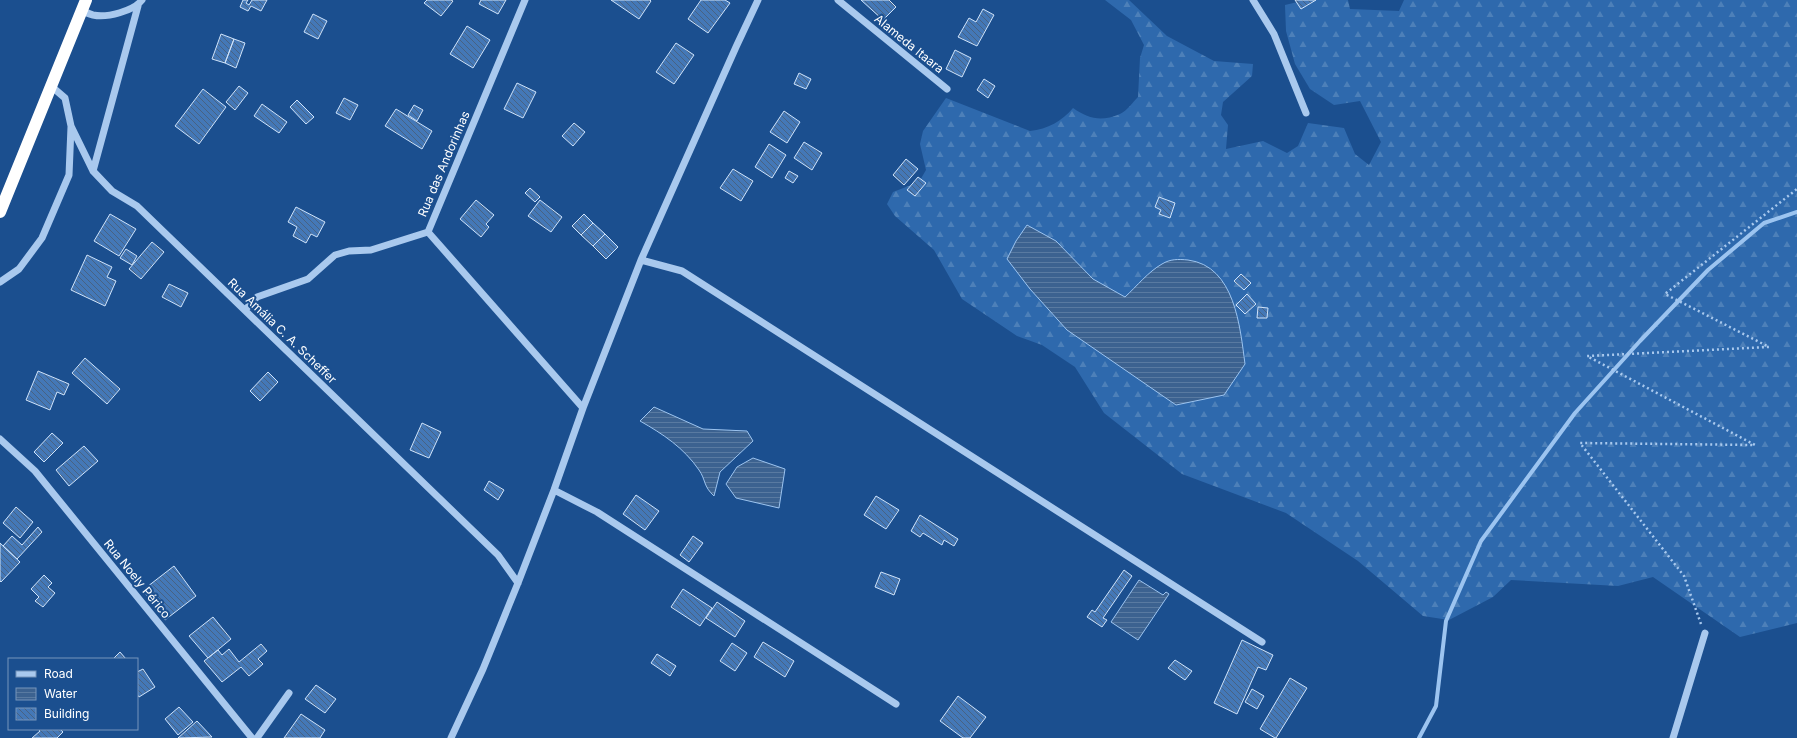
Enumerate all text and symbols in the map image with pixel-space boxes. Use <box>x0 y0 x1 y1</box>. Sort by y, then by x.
street label: Alameda Itaara <box>872 11 947 76</box>
street label: Rua das Andorinhas <box>414 109 473 219</box>
street label: Rua Amália C. A. Scheffer <box>225 275 340 387</box>
street label: Rua Noely Périco <box>101 536 174 621</box>
legend <box>8 658 138 730</box>
text: Road <box>44 666 73 681</box>
text: Water <box>44 686 78 701</box>
text: Building <box>44 706 89 721</box>

